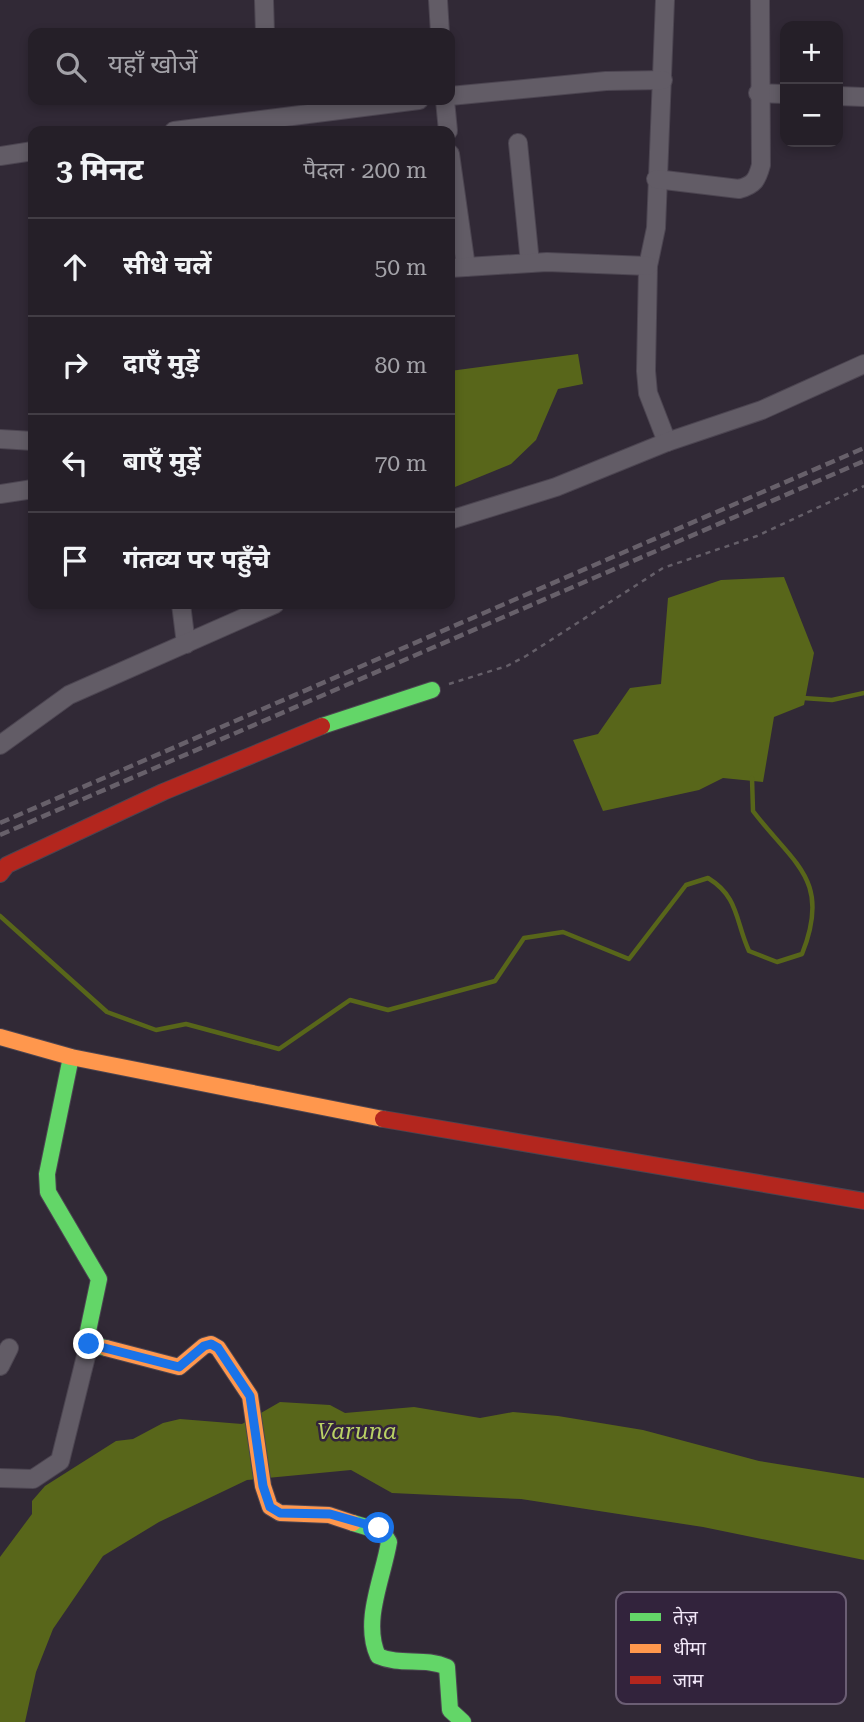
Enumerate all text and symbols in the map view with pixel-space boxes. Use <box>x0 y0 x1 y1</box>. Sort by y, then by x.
map controls <box>780 21 843 147</box>
button: + <box>780 21 843 84</box>
search box <box>28 28 455 105</box>
icon: search <box>52 48 90 86</box>
text: यहाँ खोजें <box>108 49 198 79</box>
button: − <box>780 84 843 147</box>
text: 3 मिनट <box>56 152 143 187</box>
text: पैदल · 200 m <box>303 157 427 184</box>
icon: ahead <box>56 248 94 286</box>
text: सीधे चलें <box>123 250 212 280</box>
text: 50 m <box>374 254 427 281</box>
icon: right <box>56 346 94 384</box>
text: दाएँ मुड़ें <box>123 348 199 378</box>
text: 80 m <box>374 352 427 379</box>
icon: left <box>56 444 94 482</box>
text: बाएँ मुड़ें <box>123 446 201 476</box>
text: 70 m <box>374 450 427 477</box>
icon: arrive <box>56 542 94 580</box>
text: गंतव्य पर पहुँचे <box>123 544 270 574</box>
route end <box>73 1328 104 1359</box>
water label: Varuna <box>317 1418 397 1445</box>
route start <box>363 1512 394 1543</box>
legend <box>616 1592 846 1704</box>
text: तेज़ <box>673 1606 699 1629</box>
text: धीमा <box>673 1637 707 1660</box>
text: जाम <box>673 1669 704 1692</box>

